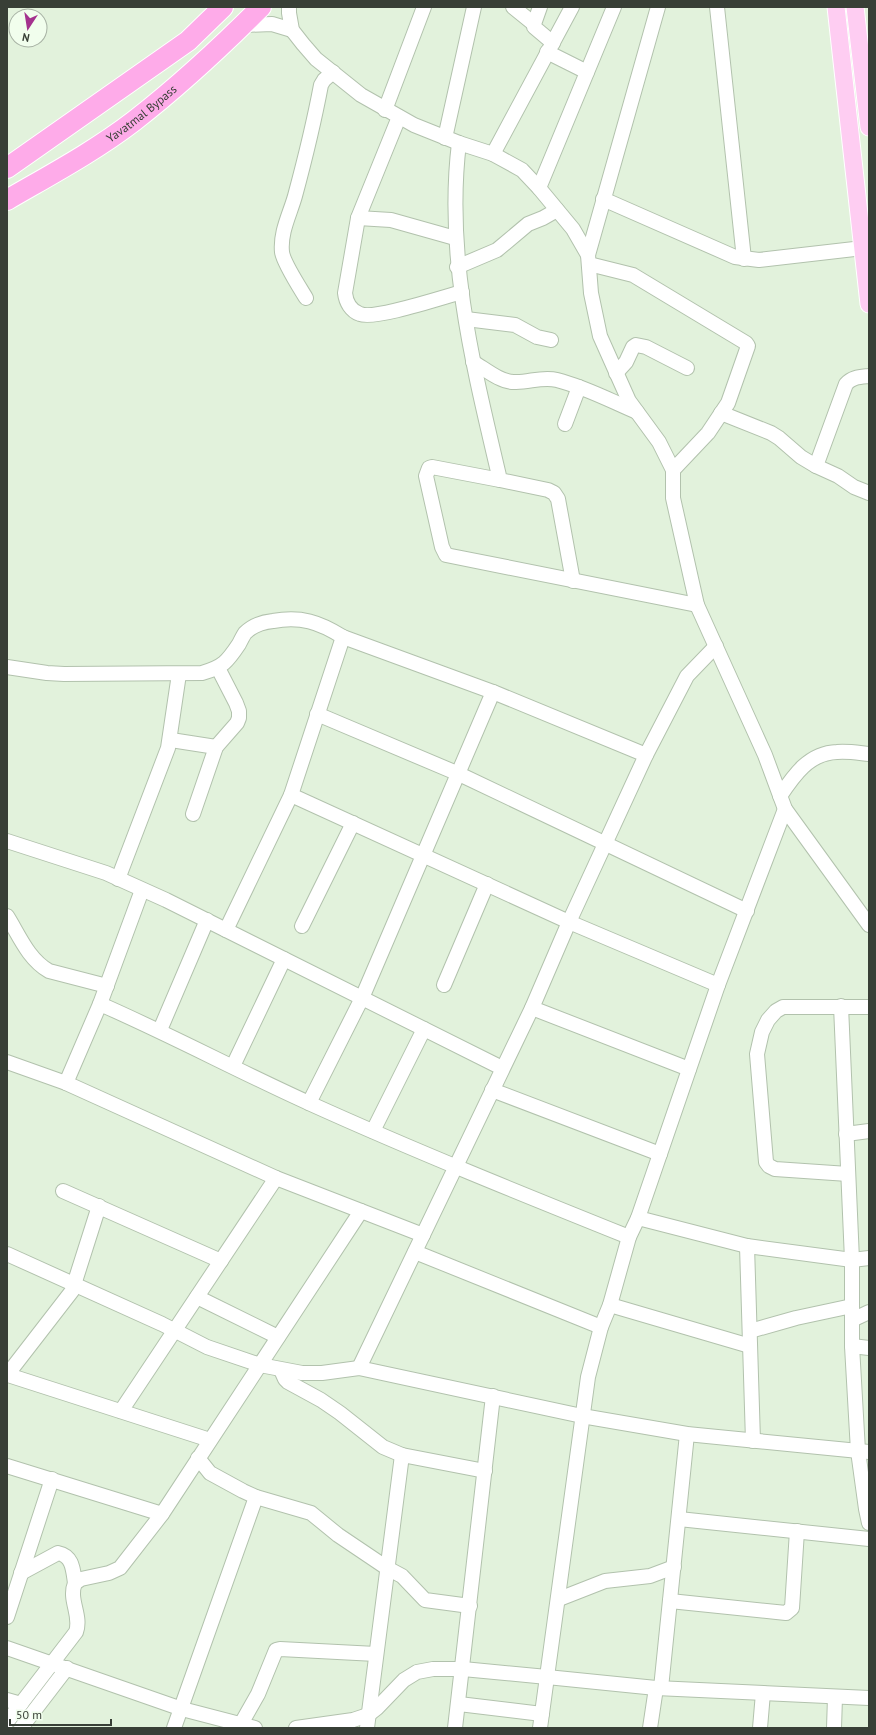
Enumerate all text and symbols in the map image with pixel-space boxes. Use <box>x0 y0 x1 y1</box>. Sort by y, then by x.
north arrow <box>8 8 48 48</box>
text: N <box>21 30 31 45</box>
street label: Yavatmal Bypass <box>103 81 180 146</box>
scale bar <box>10 1701 111 1727</box>
text: 50 m <box>16 1707 42 1722</box>

